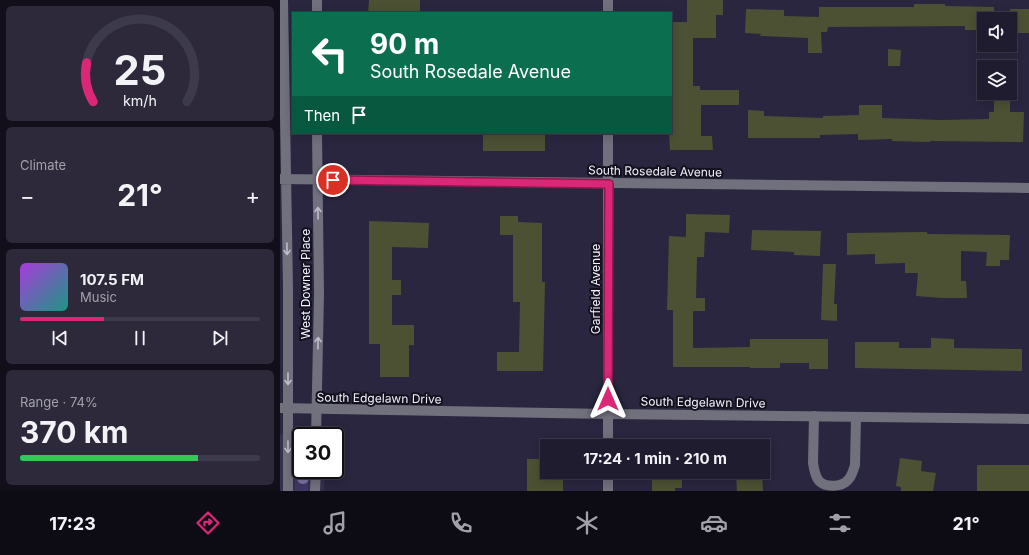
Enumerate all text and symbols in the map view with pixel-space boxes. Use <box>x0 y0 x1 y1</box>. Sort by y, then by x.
map controls <box>977 12 1017 100</box>
button: sound <box>977 12 1017 52</box>
text: 90 m <box>370 27 439 61</box>
icon: left <box>304 28 356 80</box>
text: 25 <box>114 44 166 94</box>
button: layers <box>977 60 1017 100</box>
text: South Rosedale Avenue <box>370 61 571 82</box>
text: km/h <box>123 91 157 108</box>
icon: arrive <box>348 104 370 126</box>
text: Then <box>304 106 340 125</box>
text: Climate <box>20 157 66 173</box>
street label: South Rosedale Avenue <box>588 162 722 180</box>
pin <box>316 163 350 197</box>
icon: arrive <box>322 169 344 191</box>
text: 21° <box>117 177 163 213</box>
text: − <box>20 183 35 209</box>
text: + <box>245 183 260 209</box>
one-way arrow <box>314 207 322 220</box>
street label: West Downer Place <box>298 229 313 339</box>
one-way arrow <box>283 242 291 255</box>
street label: Garfield Avenue <box>588 244 603 334</box>
text: 107.5 FM <box>80 270 144 289</box>
text: Music <box>80 289 117 305</box>
icon: previous <box>49 327 71 349</box>
icon: pause <box>129 327 151 349</box>
icon: next <box>209 327 231 349</box>
one-way arrow <box>314 337 322 350</box>
one-way arrow <box>284 372 292 385</box>
position arrow <box>587 378 629 420</box>
street label: South Edgelawn Drive <box>316 389 442 407</box>
street label: South Edgelawn Drive <box>640 393 766 411</box>
text: Range · 74% <box>20 394 98 410</box>
text: 370 km <box>20 414 128 450</box>
speed limit sign: 30 <box>292 427 344 479</box>
one-way arrow <box>284 440 292 453</box>
text: 17:24 · 1 min · 210 m <box>583 449 727 468</box>
icon: directions <box>194 509 222 537</box>
icon: music <box>321 509 349 537</box>
icon: phone <box>447 509 475 537</box>
icon: climate <box>573 509 601 537</box>
icon: car <box>700 509 728 537</box>
icon: filters <box>826 509 854 537</box>
text: 17:23 <box>49 513 96 534</box>
text: 21° <box>952 513 980 534</box>

